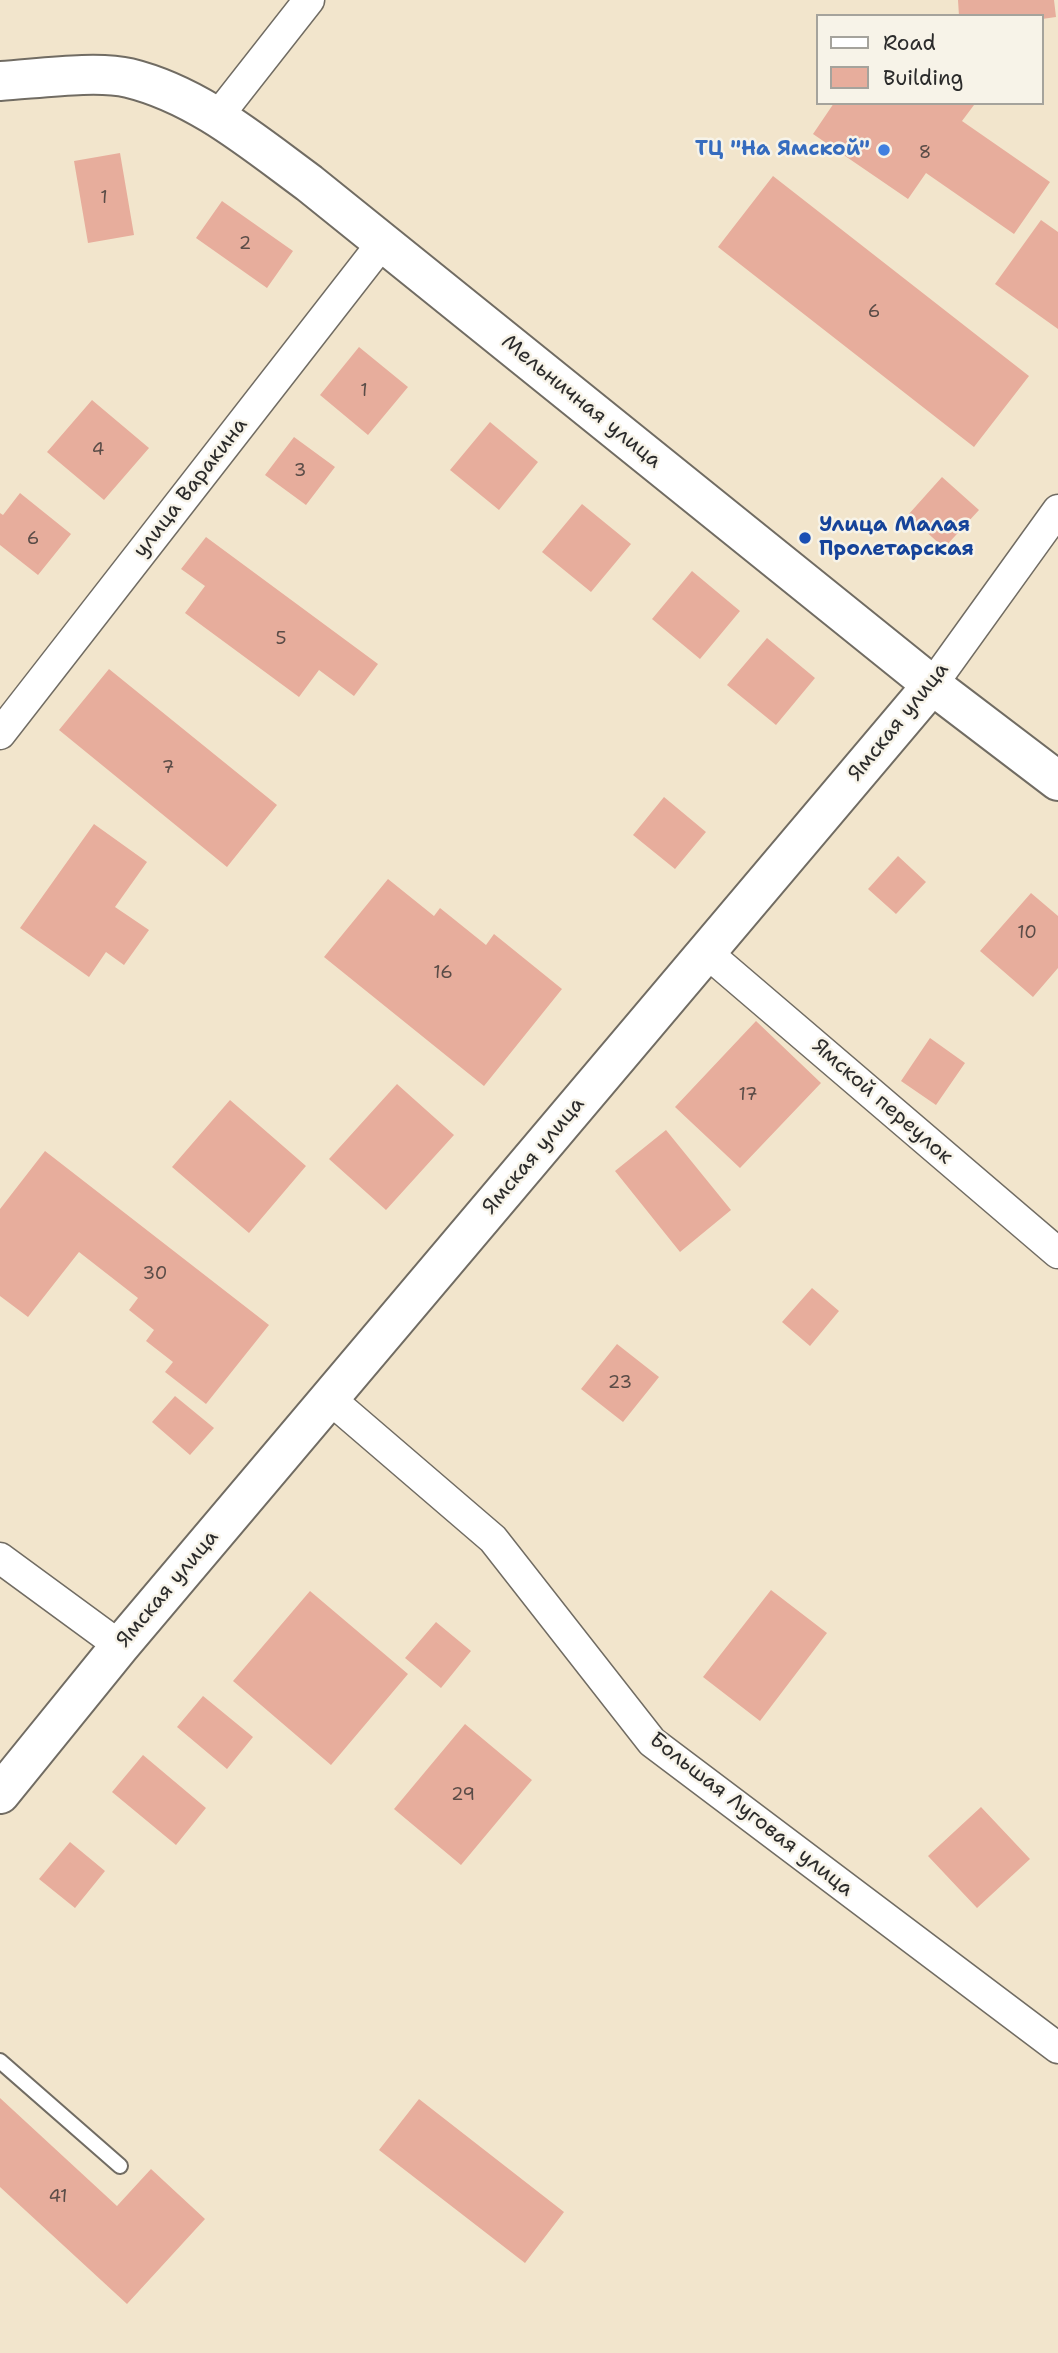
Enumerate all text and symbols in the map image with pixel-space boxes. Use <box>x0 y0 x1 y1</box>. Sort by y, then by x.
legend <box>816 14 1044 105</box>
text: Road <box>883 29 936 57</box>
text: Building <box>883 64 963 92</box>
place label: ТЦ "На Ямской" <box>695 137 870 163</box>
marker: ТЦ "На Ямской" <box>876 142 892 158</box>
house number: 8 <box>919 142 931 164</box>
house number: 1 <box>100 187 108 209</box>
house number: 2 <box>239 233 251 255</box>
house number: 6 <box>868 301 880 323</box>
street label: Мельничная улица <box>496 330 666 474</box>
house number: 1 <box>360 380 368 402</box>
street label: улица Варакина <box>129 413 253 563</box>
house number: 4 <box>92 439 104 461</box>
house number: 3 <box>294 460 306 482</box>
place label: Улица Малая Пролетарская <box>819 513 974 563</box>
house number: 6 <box>27 528 39 550</box>
marker: Улица Малая Пролетарская <box>797 530 813 546</box>
house number: 5 <box>275 628 287 650</box>
street label: Ямская улица <box>843 658 955 786</box>
house number: 7 <box>162 757 174 779</box>
house number: 10 <box>1017 922 1037 944</box>
house number: 16 <box>433 962 453 984</box>
street label: Ямской переулок <box>807 1034 957 1170</box>
house number: 17 <box>738 1084 758 1106</box>
street label: Ямская улица <box>478 1092 590 1220</box>
house number: 30 <box>143 1263 167 1285</box>
house number: 23 <box>608 1372 632 1394</box>
street label: Ямская улица <box>112 1525 224 1653</box>
street label: Большая Луговая улица <box>644 1728 858 1902</box>
house number: 29 <box>451 1784 475 1806</box>
house number: 41 <box>48 2186 68 2208</box>

